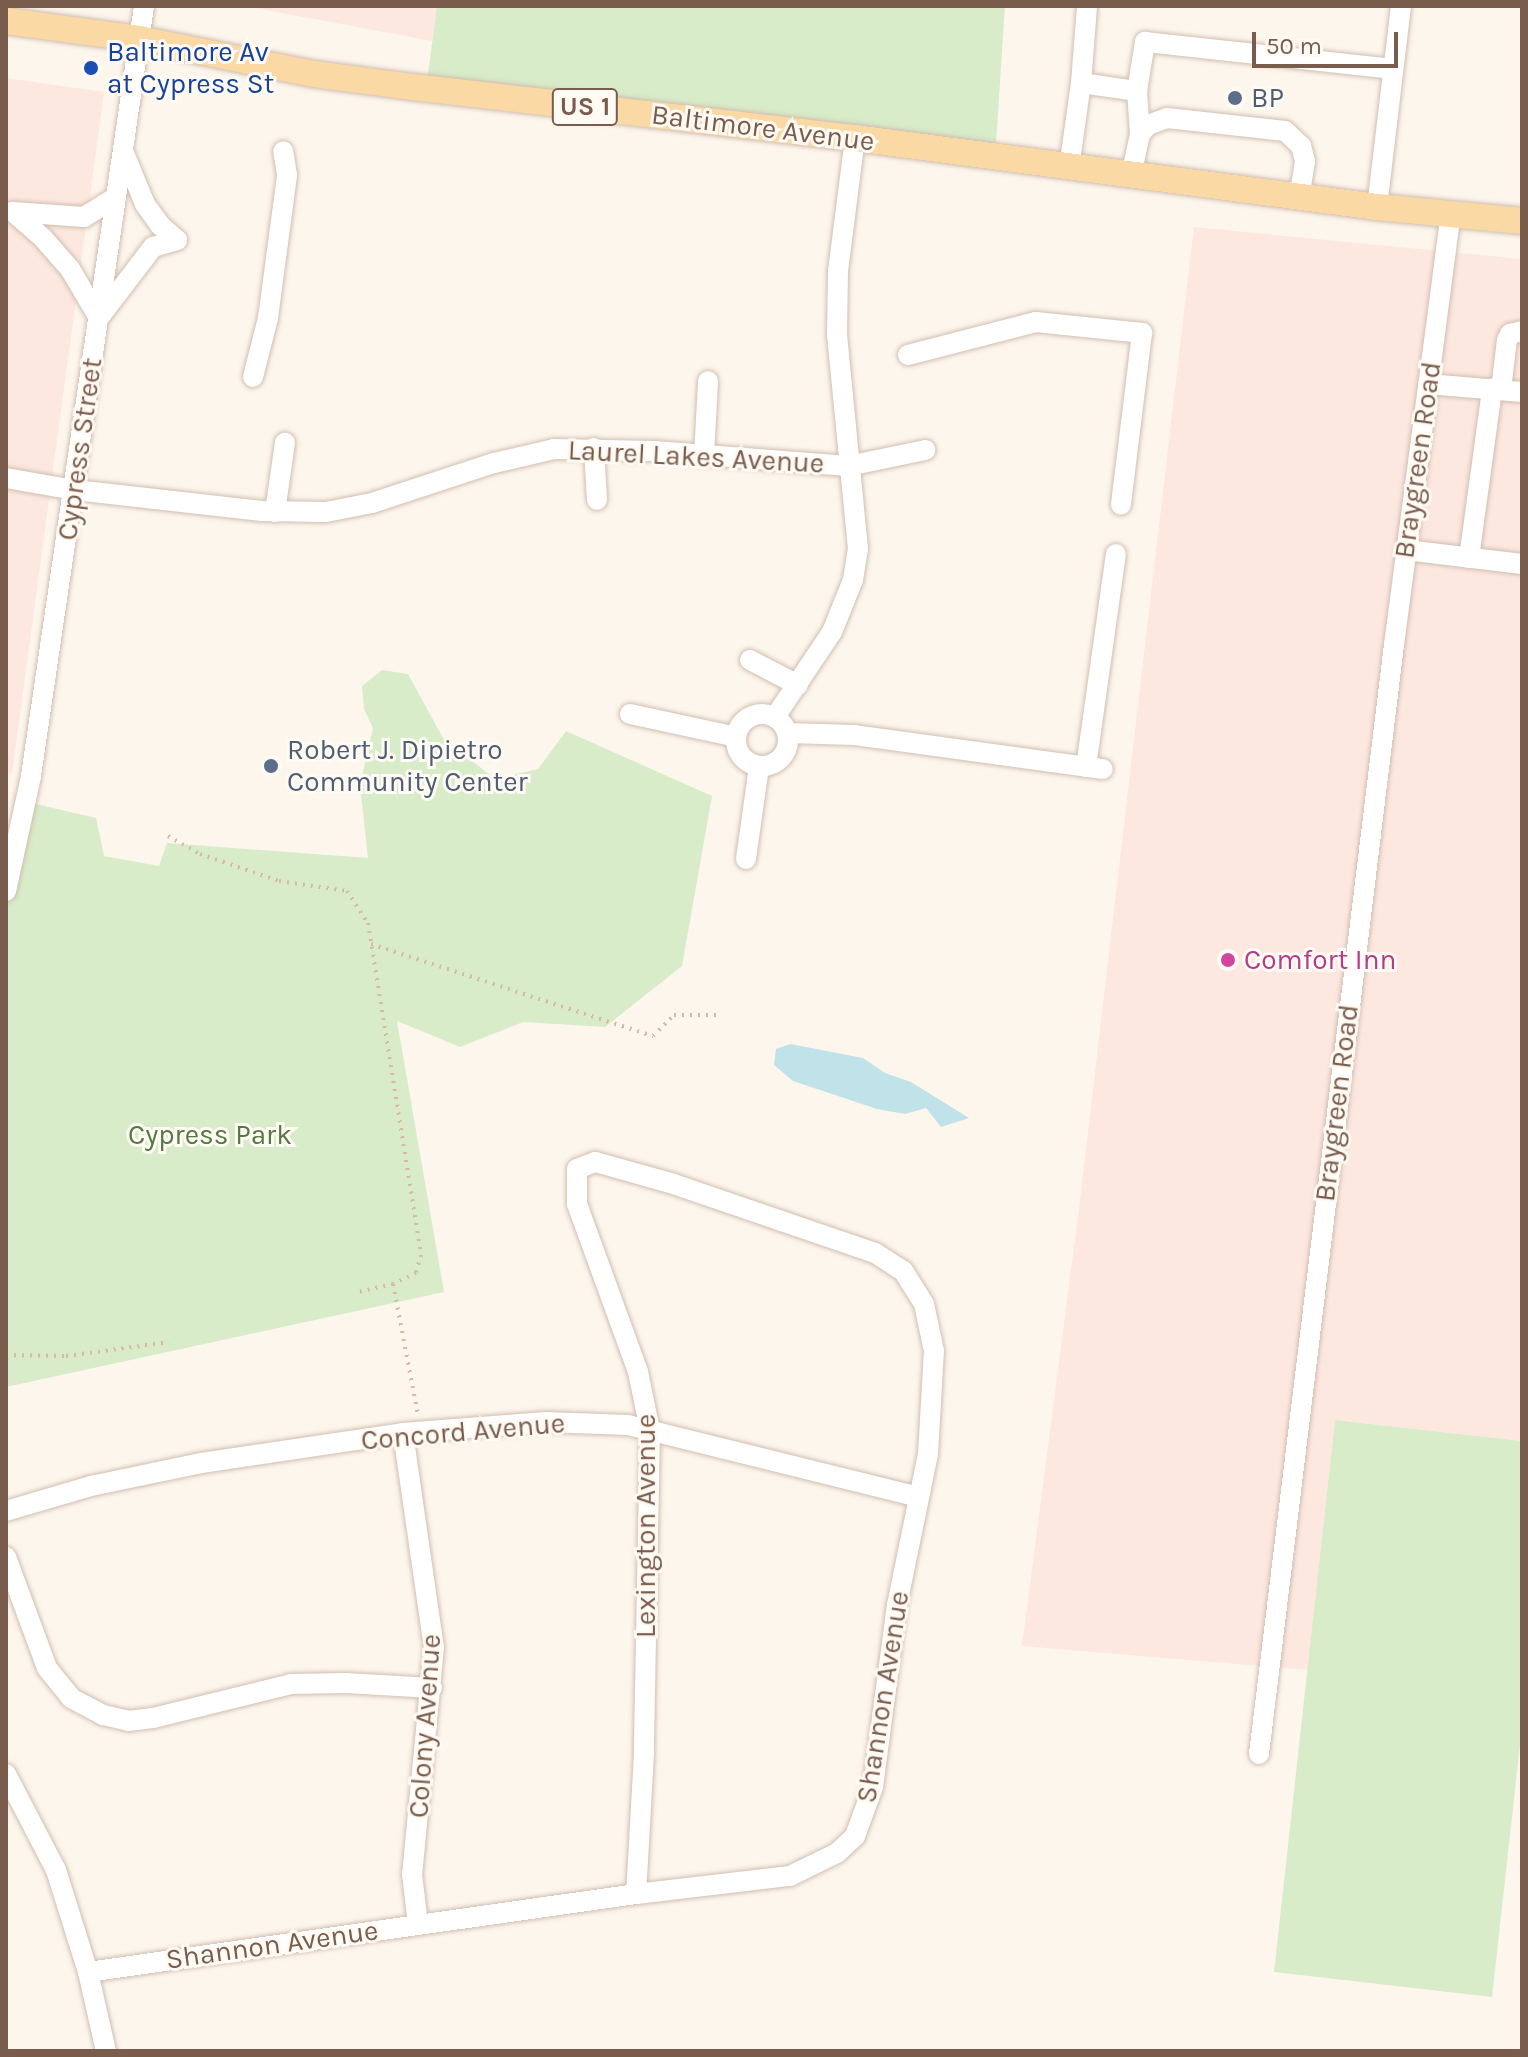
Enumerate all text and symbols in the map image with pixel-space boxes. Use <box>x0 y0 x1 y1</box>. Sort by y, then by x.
scale bar <box>1256 16 1402 66</box>
text: 50 m <box>1266 32 1322 60</box>
place label: Baltimore Av at Cypress St <box>107 35 274 101</box>
marker: Baltimore Av at Cypress St <box>82 59 100 77</box>
place label: BP <box>1251 81 1284 115</box>
road number: US 1 <box>551 85 619 129</box>
marker: BP <box>1226 89 1244 107</box>
street label: Baltimore Avenue <box>650 98 876 158</box>
street label: Cypress Street <box>51 356 109 542</box>
street label: Braygreen Road <box>1388 359 1448 561</box>
street label: Laurel Lakes Avenue <box>567 434 825 480</box>
place label: Robert J. Dipietro Community Center <box>287 733 528 799</box>
marker: Robert J. Dipietro Community Center <box>262 757 280 775</box>
place label: Comfort Inn <box>1244 943 1396 977</box>
marker: Comfort Inn <box>1219 951 1237 969</box>
street label: Braygreen Road <box>1308 1002 1366 1204</box>
park label: Cypress Park <box>128 1118 292 1152</box>
street label: Concord Avenue <box>360 1406 566 1458</box>
street label: Lexington Avenue <box>629 1414 663 1638</box>
street label: Shannon Avenue <box>850 1589 916 1805</box>
street label: Colony Avenue <box>402 1633 448 1819</box>
street label: Shannon Avenue <box>164 1913 380 1977</box>

